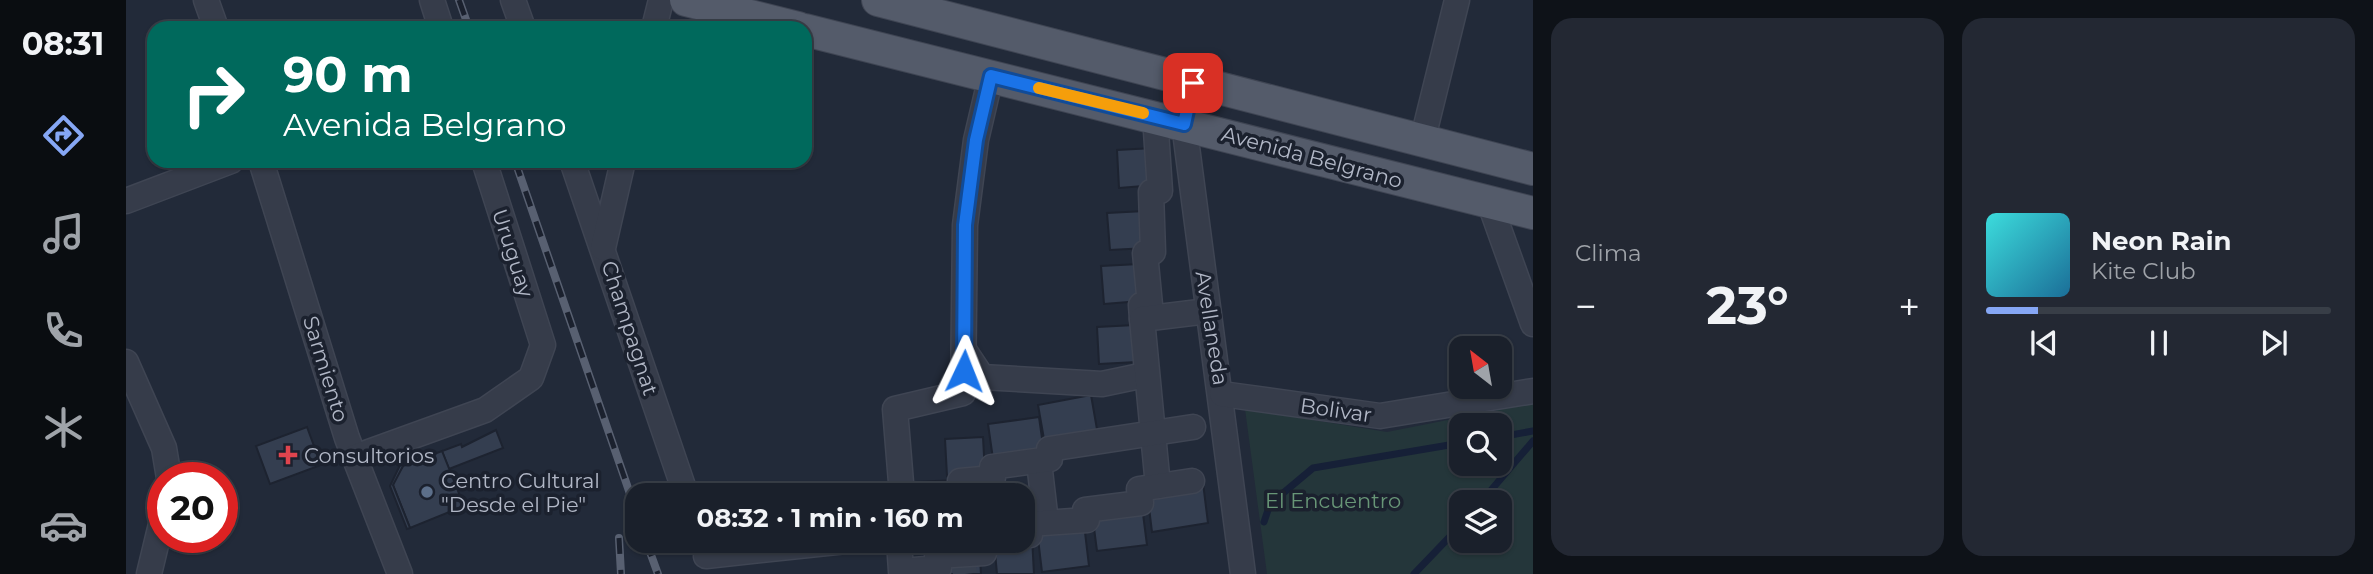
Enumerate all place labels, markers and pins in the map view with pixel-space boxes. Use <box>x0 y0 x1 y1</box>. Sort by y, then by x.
pin <box>1163 53 1223 113</box>
place label: Consultorios <box>304 443 434 468</box>
marker: Consultorios <box>278 445 298 465</box>
place label: Centro Cultural "Desde el Pie" <box>441 468 600 517</box>
marker: Centro Cultural "Desde el Pie" <box>419 484 435 500</box>

